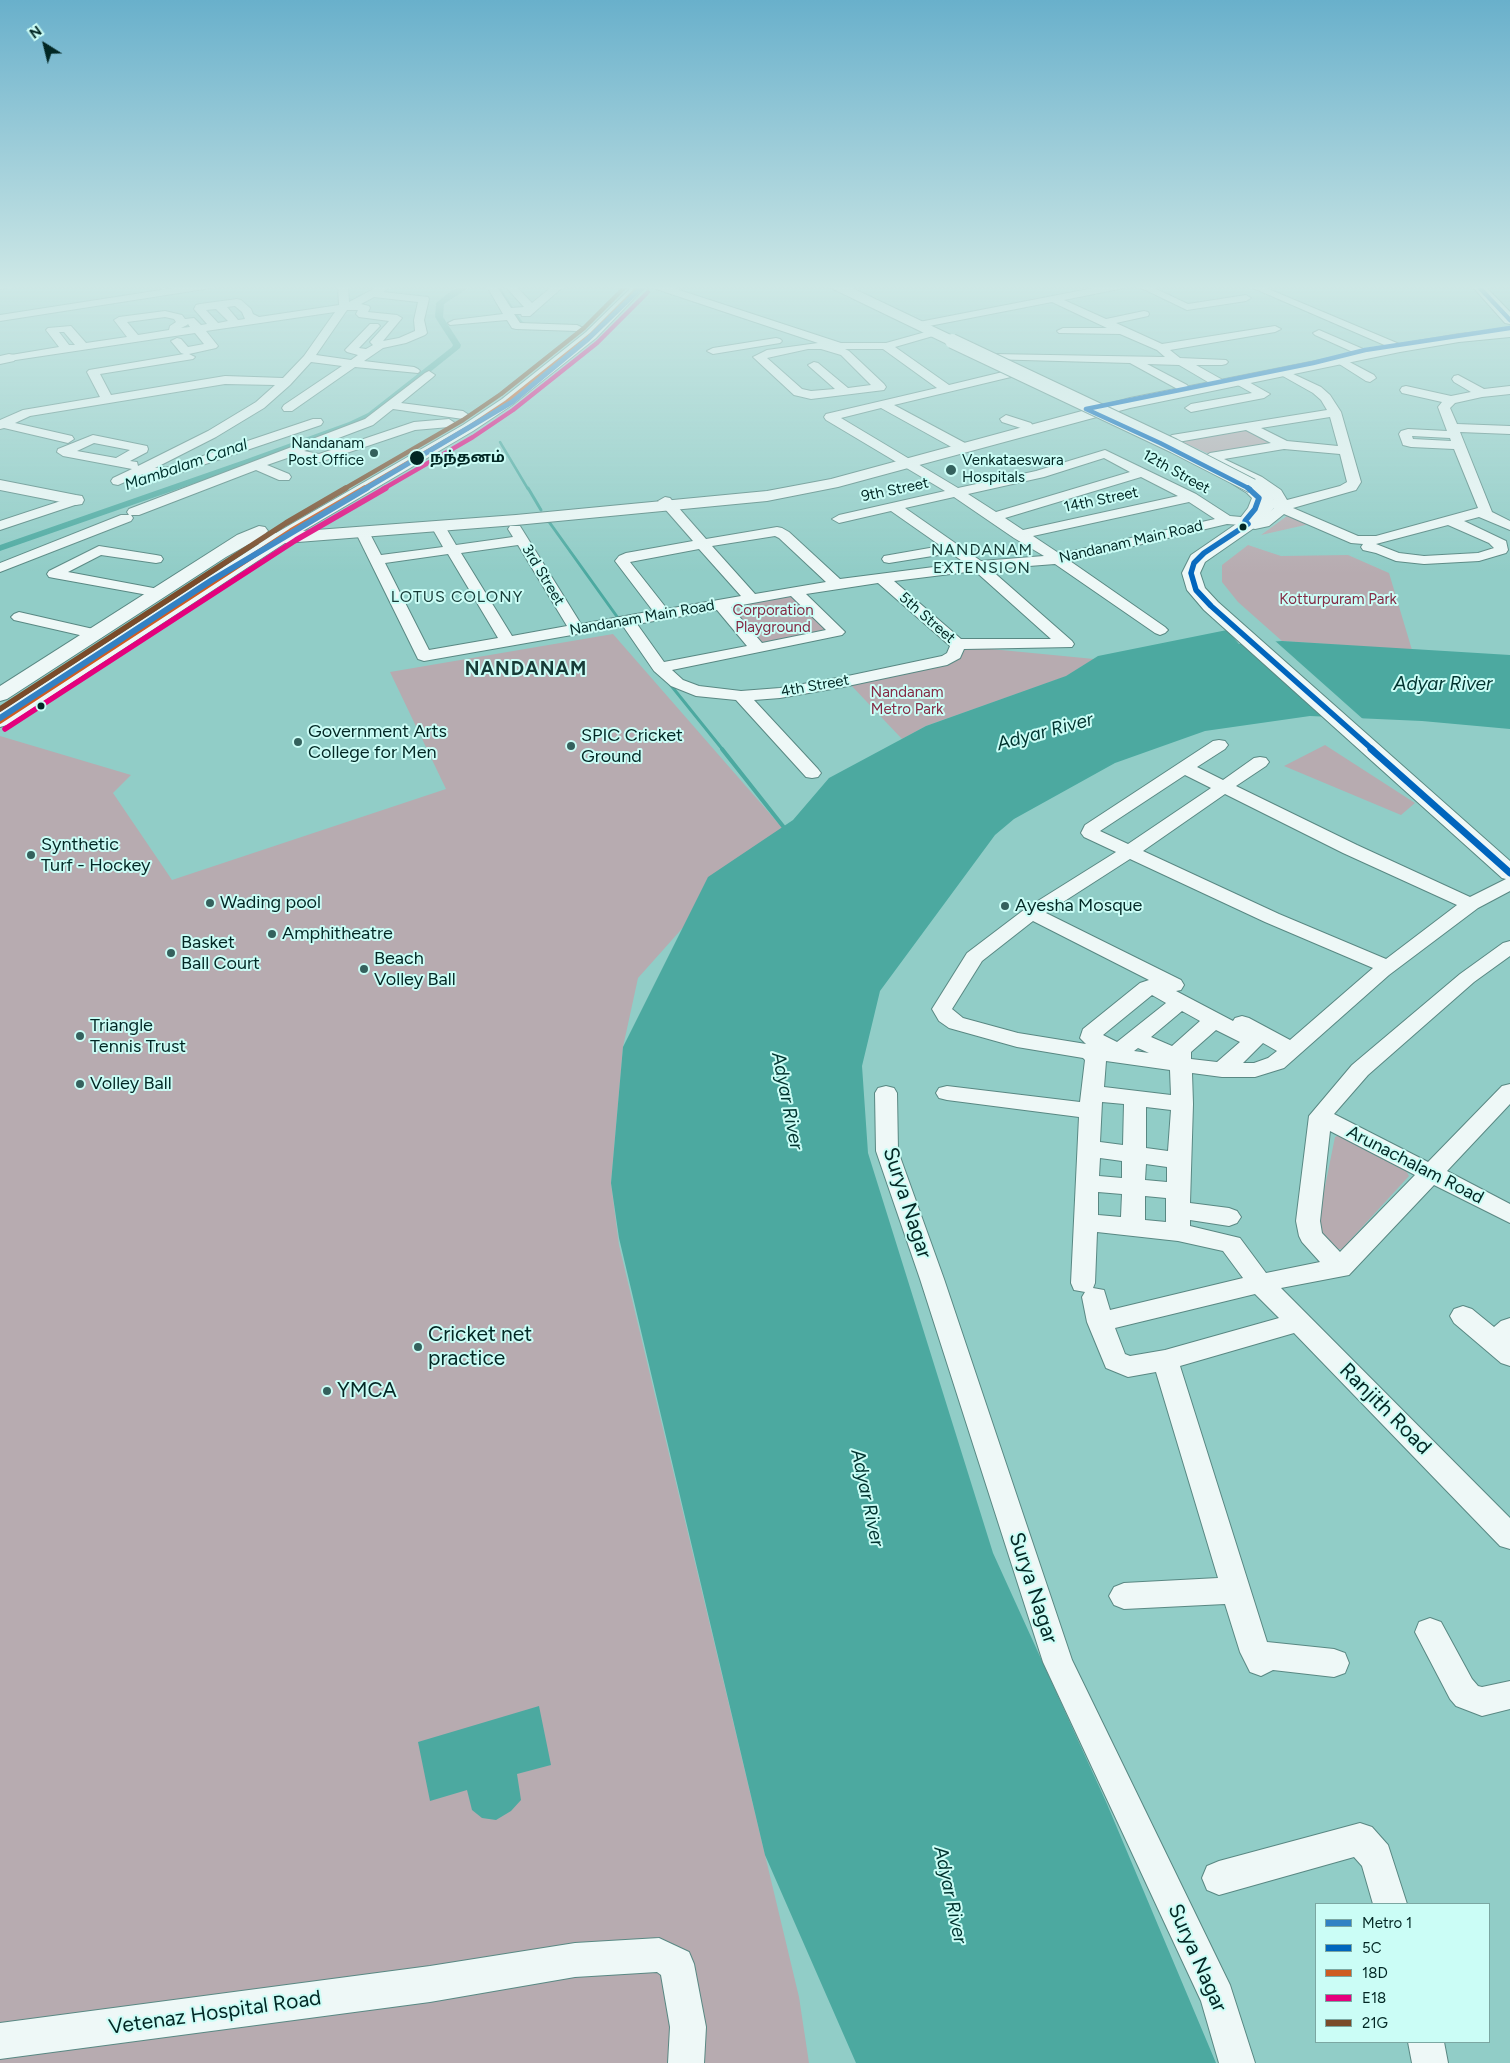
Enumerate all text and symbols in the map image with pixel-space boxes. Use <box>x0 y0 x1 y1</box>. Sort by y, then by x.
north arrow <box>20 20 70 70</box>
text: N <box>27 22 45 43</box>
water label: Mambalam Canal <box>122 435 250 495</box>
place label: Nandanam Post Office <box>288 435 364 470</box>
street label: 12th Street <box>1139 446 1213 498</box>
marker: Nandanam Post Office <box>368 447 380 459</box>
marker: நந்தனம் <box>408 449 426 467</box>
place label: நந்தனம் <box>430 449 505 467</box>
place label: Venkataeswara Hospitals <box>962 452 1064 487</box>
marker: Venkataeswara Hospitals <box>944 463 958 477</box>
street label: 9th Street <box>860 474 930 506</box>
street label: 14th Street <box>1062 483 1140 517</box>
street label: Nandanam Main Road <box>1057 517 1205 567</box>
unlabelled marker <box>1238 522 1248 532</box>
district label: NANDANAM EXTENSION <box>930 540 1034 578</box>
street label: 3rd Street <box>518 541 568 609</box>
district label: LOTUS COLONY <box>389 587 525 607</box>
street label: 5th Street <box>895 589 959 647</box>
park label: Kotturpuram Park <box>1279 591 1397 609</box>
street label: Nandanam Main Road <box>568 596 716 640</box>
park label: Corporation Playground <box>732 602 814 637</box>
district label: NANDANAM <box>464 658 588 680</box>
street label: 4th Street <box>779 671 851 701</box>
water label: Adyar River <box>1394 673 1492 695</box>
park label: Nandanam Metro Park <box>871 684 943 719</box>
unlabelled marker <box>36 701 46 711</box>
water label: Adyar River <box>994 708 1096 756</box>
place label: Government Arts College for Men <box>308 721 447 764</box>
place label: SPIC Cricket Ground <box>581 725 683 768</box>
marker: Government Arts College for Men <box>292 736 304 748</box>
marker: SPIC Cricket Ground <box>565 740 577 752</box>
place label: Synthetic Turf - Hockey <box>41 834 151 876</box>
marker: Synthetic Turf - Hockey <box>25 849 37 861</box>
place label: Wading pool <box>220 892 321 914</box>
place label: Ayesha Mosque <box>1015 895 1142 917</box>
marker: Wading pool <box>204 897 216 909</box>
marker: Ayesha Mosque <box>999 900 1011 912</box>
place label: Amphitheatre <box>282 923 393 945</box>
marker: Amphitheatre <box>266 928 278 940</box>
place label: Basket Ball Court <box>181 932 260 974</box>
marker: Basket Ball Court <box>165 947 177 959</box>
place label: Beach Volley Ball <box>374 948 456 991</box>
marker: Beach Volley Ball <box>358 963 370 975</box>
place label: Triangle Tennis Trust <box>90 1015 186 1058</box>
marker: Triangle Tennis Trust <box>74 1030 86 1042</box>
water label: Adyar River <box>766 1050 808 1152</box>
place label: Volley Ball <box>90 1073 172 1095</box>
marker: Volley Ball <box>74 1078 86 1090</box>
street label: Arunachalam Road <box>1343 1121 1487 1209</box>
street label: Surya Nagar <box>877 1144 937 1262</box>
place label: Cricket net practice <box>428 1322 532 1372</box>
marker: Cricket net practice <box>412 1341 424 1353</box>
street label: Ranjith Road <box>1334 1358 1436 1460</box>
place label: YMCA <box>337 1378 397 1404</box>
marker: YMCA <box>321 1385 333 1397</box>
water label: Adyar River <box>846 1447 888 1549</box>
street label: Surya Nagar <box>1003 1529 1063 1647</box>
water label: Adyar River <box>929 1844 971 1946</box>
street label: Surya Nagar <box>1162 1900 1232 2016</box>
legend <box>1315 1903 1490 2043</box>
text: Metro 1 <box>1362 1914 1412 1932</box>
text: 5C <box>1362 1939 1381 1957</box>
text: 18D <box>1362 1964 1388 1982</box>
street label: Vetenaz Hospital Road <box>107 1986 323 2040</box>
text: E18 <box>1362 1989 1386 2007</box>
text: 21G <box>1362 2014 1388 2032</box>

